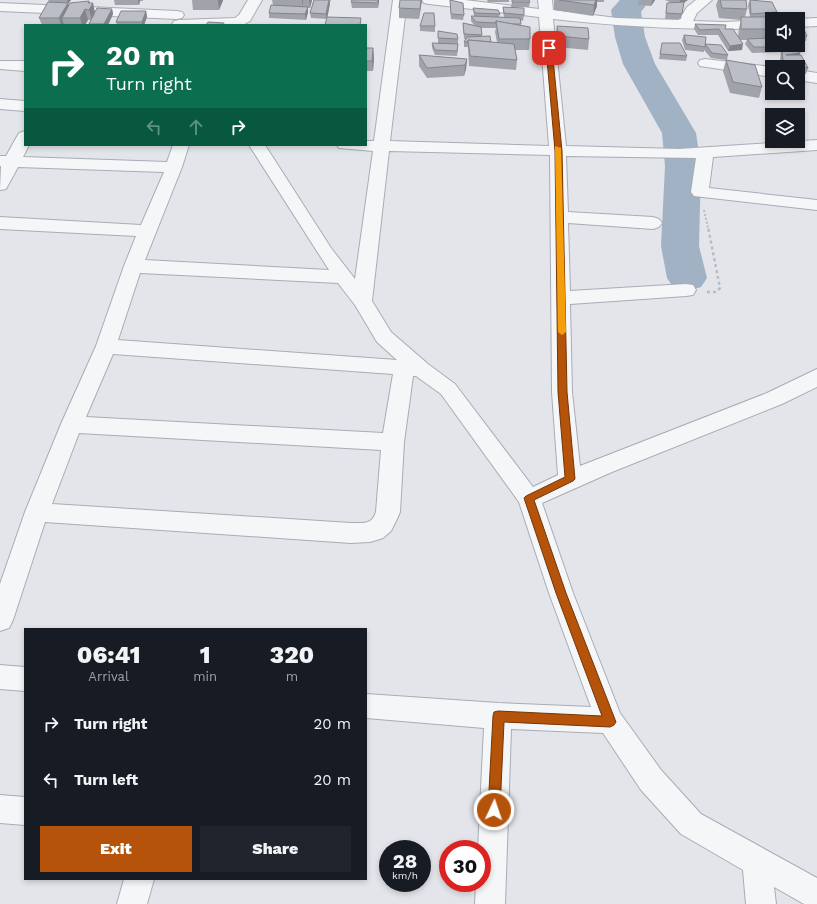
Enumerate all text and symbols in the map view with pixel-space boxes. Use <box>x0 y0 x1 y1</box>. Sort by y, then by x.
map controls <box>765 12 805 148</box>
button: sound <box>765 12 805 52</box>
pin <box>532 31 566 65</box>
icon: arrive <box>538 37 560 59</box>
text: 20 m <box>106 39 175 72</box>
icon: right <box>40 40 92 92</box>
button: search <box>765 60 805 100</box>
text: Turn right <box>106 73 192 94</box>
button: layers <box>765 108 805 148</box>
icon: left <box>143 116 165 138</box>
icon: ahead <box>185 116 207 138</box>
icon: right <box>227 116 249 138</box>
text: 06:41 <box>77 641 140 669</box>
text: 1 <box>200 641 210 669</box>
text: 320 <box>270 641 314 669</box>
text: Arrival <box>88 669 129 684</box>
text: min <box>193 669 217 684</box>
text: m <box>286 669 298 684</box>
icon: right <box>40 713 62 735</box>
text: Turn right <box>74 715 147 733</box>
text: 20 m <box>314 715 351 733</box>
icon: left <box>40 769 62 791</box>
text: Turn left <box>74 771 138 789</box>
text: 20 m <box>314 771 351 789</box>
position arrow <box>473 789 515 831</box>
button: Exit <box>40 826 192 872</box>
button: Share <box>200 826 351 872</box>
speed limit sign: 30 <box>439 840 491 892</box>
text: 28 <box>393 849 417 873</box>
text: km/h <box>392 870 418 881</box>

